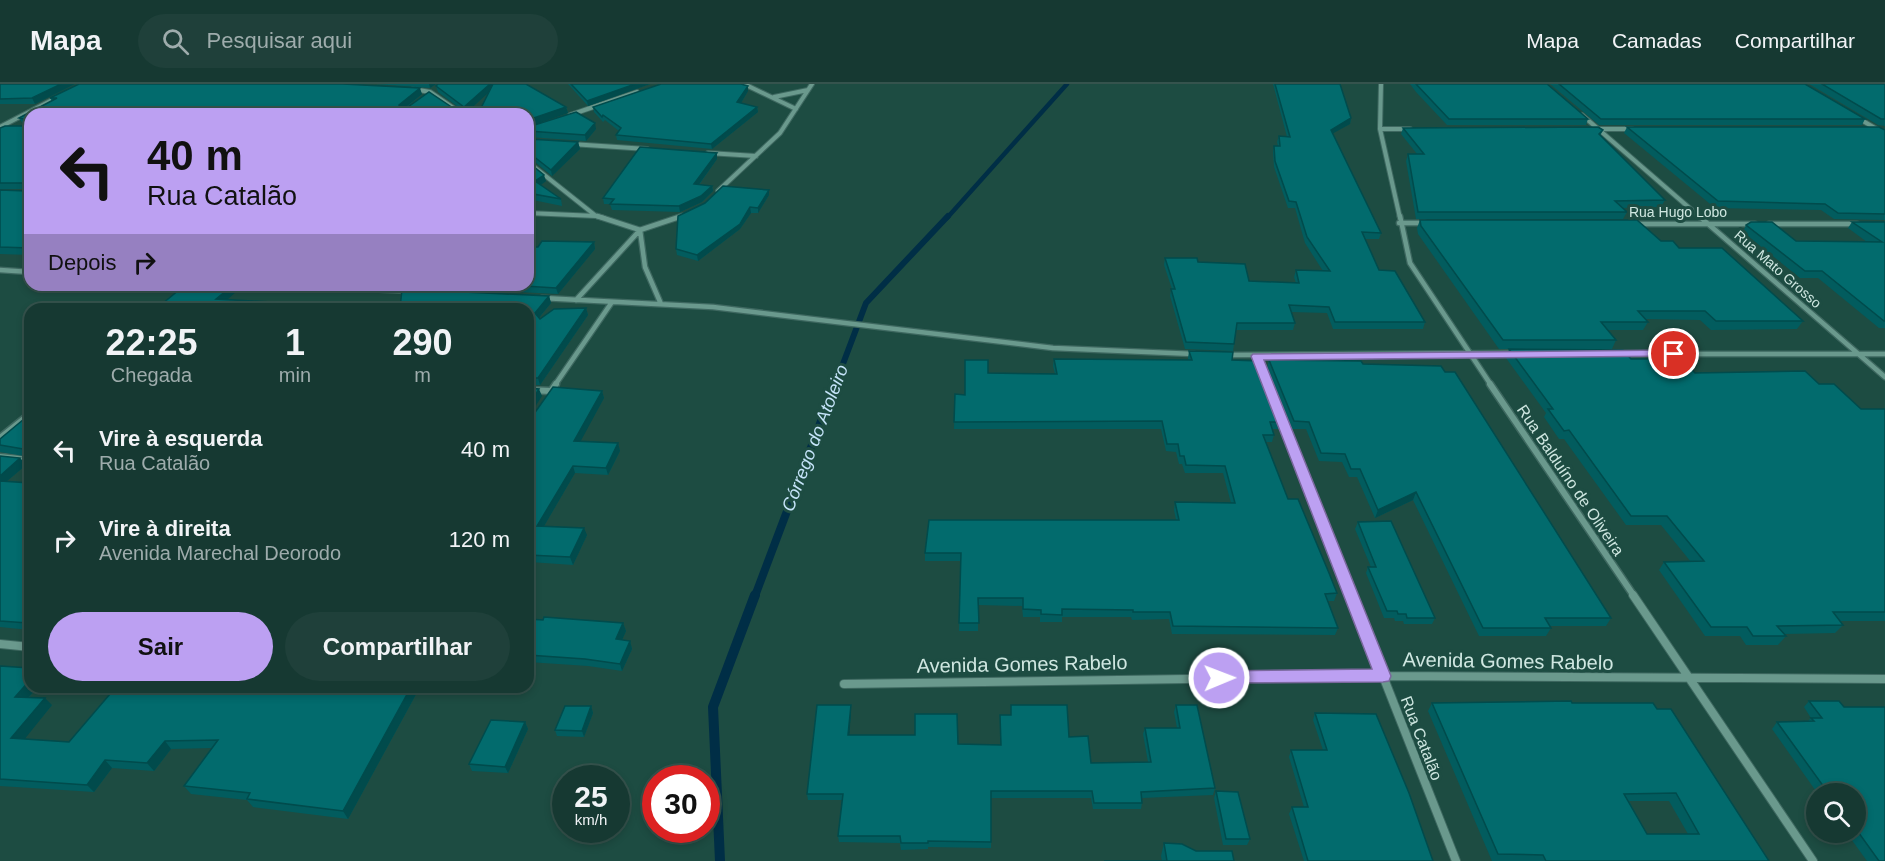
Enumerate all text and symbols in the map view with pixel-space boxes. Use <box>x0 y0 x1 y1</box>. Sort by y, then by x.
search box <box>138 14 558 68</box>
text: Mapa <box>30 25 102 56</box>
icon: search <box>159 25 192 58</box>
text: Pesquisar aqui <box>207 28 352 53</box>
text: Mapa <box>1526 29 1579 52</box>
text: Camadas <box>1612 29 1702 52</box>
text: Compartilhar <box>1735 29 1855 52</box>
icon: left <box>48 132 126 210</box>
text: 40 m <box>147 132 243 179</box>
text: Rua Catalão <box>147 181 297 211</box>
street label: Rua Hugo Lobo <box>1629 204 1727 220</box>
street label: Rua Mato Grosso <box>1731 227 1825 311</box>
icon: right <box>128 246 161 279</box>
text: Depois <box>48 250 116 275</box>
text: 22:25 <box>105 322 197 363</box>
text: 1 <box>285 322 305 363</box>
text: 290 <box>392 322 453 363</box>
pin <box>1648 328 1699 379</box>
icon: arrive <box>1657 337 1690 370</box>
water label: Córrego do Atoleiro <box>778 362 852 514</box>
text: Chegada <box>111 364 192 386</box>
text: min <box>279 364 311 386</box>
text: m <box>414 364 431 386</box>
street label: Rua Balduíno de Oliveira <box>1514 402 1627 559</box>
text: Vire à esquerda <box>99 426 262 451</box>
icon: left <box>48 434 81 467</box>
text: 40 m <box>461 437 510 462</box>
text: Rua Catalão <box>99 452 210 474</box>
text: Vire à direita <box>99 516 231 541</box>
icon: right <box>48 524 81 557</box>
text: 120 m <box>449 527 510 552</box>
text: Avenida Marechal Deorodo <box>99 542 341 564</box>
button: Sair <box>48 612 273 681</box>
button: Compartilhar <box>285 612 510 681</box>
position arrow <box>1187 646 1251 710</box>
street label: Avenida Gomes Rabelo <box>1402 648 1614 674</box>
street label: Avenida Gomes Rabelo <box>916 651 1128 677</box>
street label: Rua Catalão <box>1398 694 1445 783</box>
speed limit sign: 30 <box>642 765 720 843</box>
text: 25 <box>574 780 608 813</box>
map controls <box>1806 783 1866 843</box>
button: search <box>1806 783 1866 843</box>
text: km/h <box>575 811 607 828</box>

